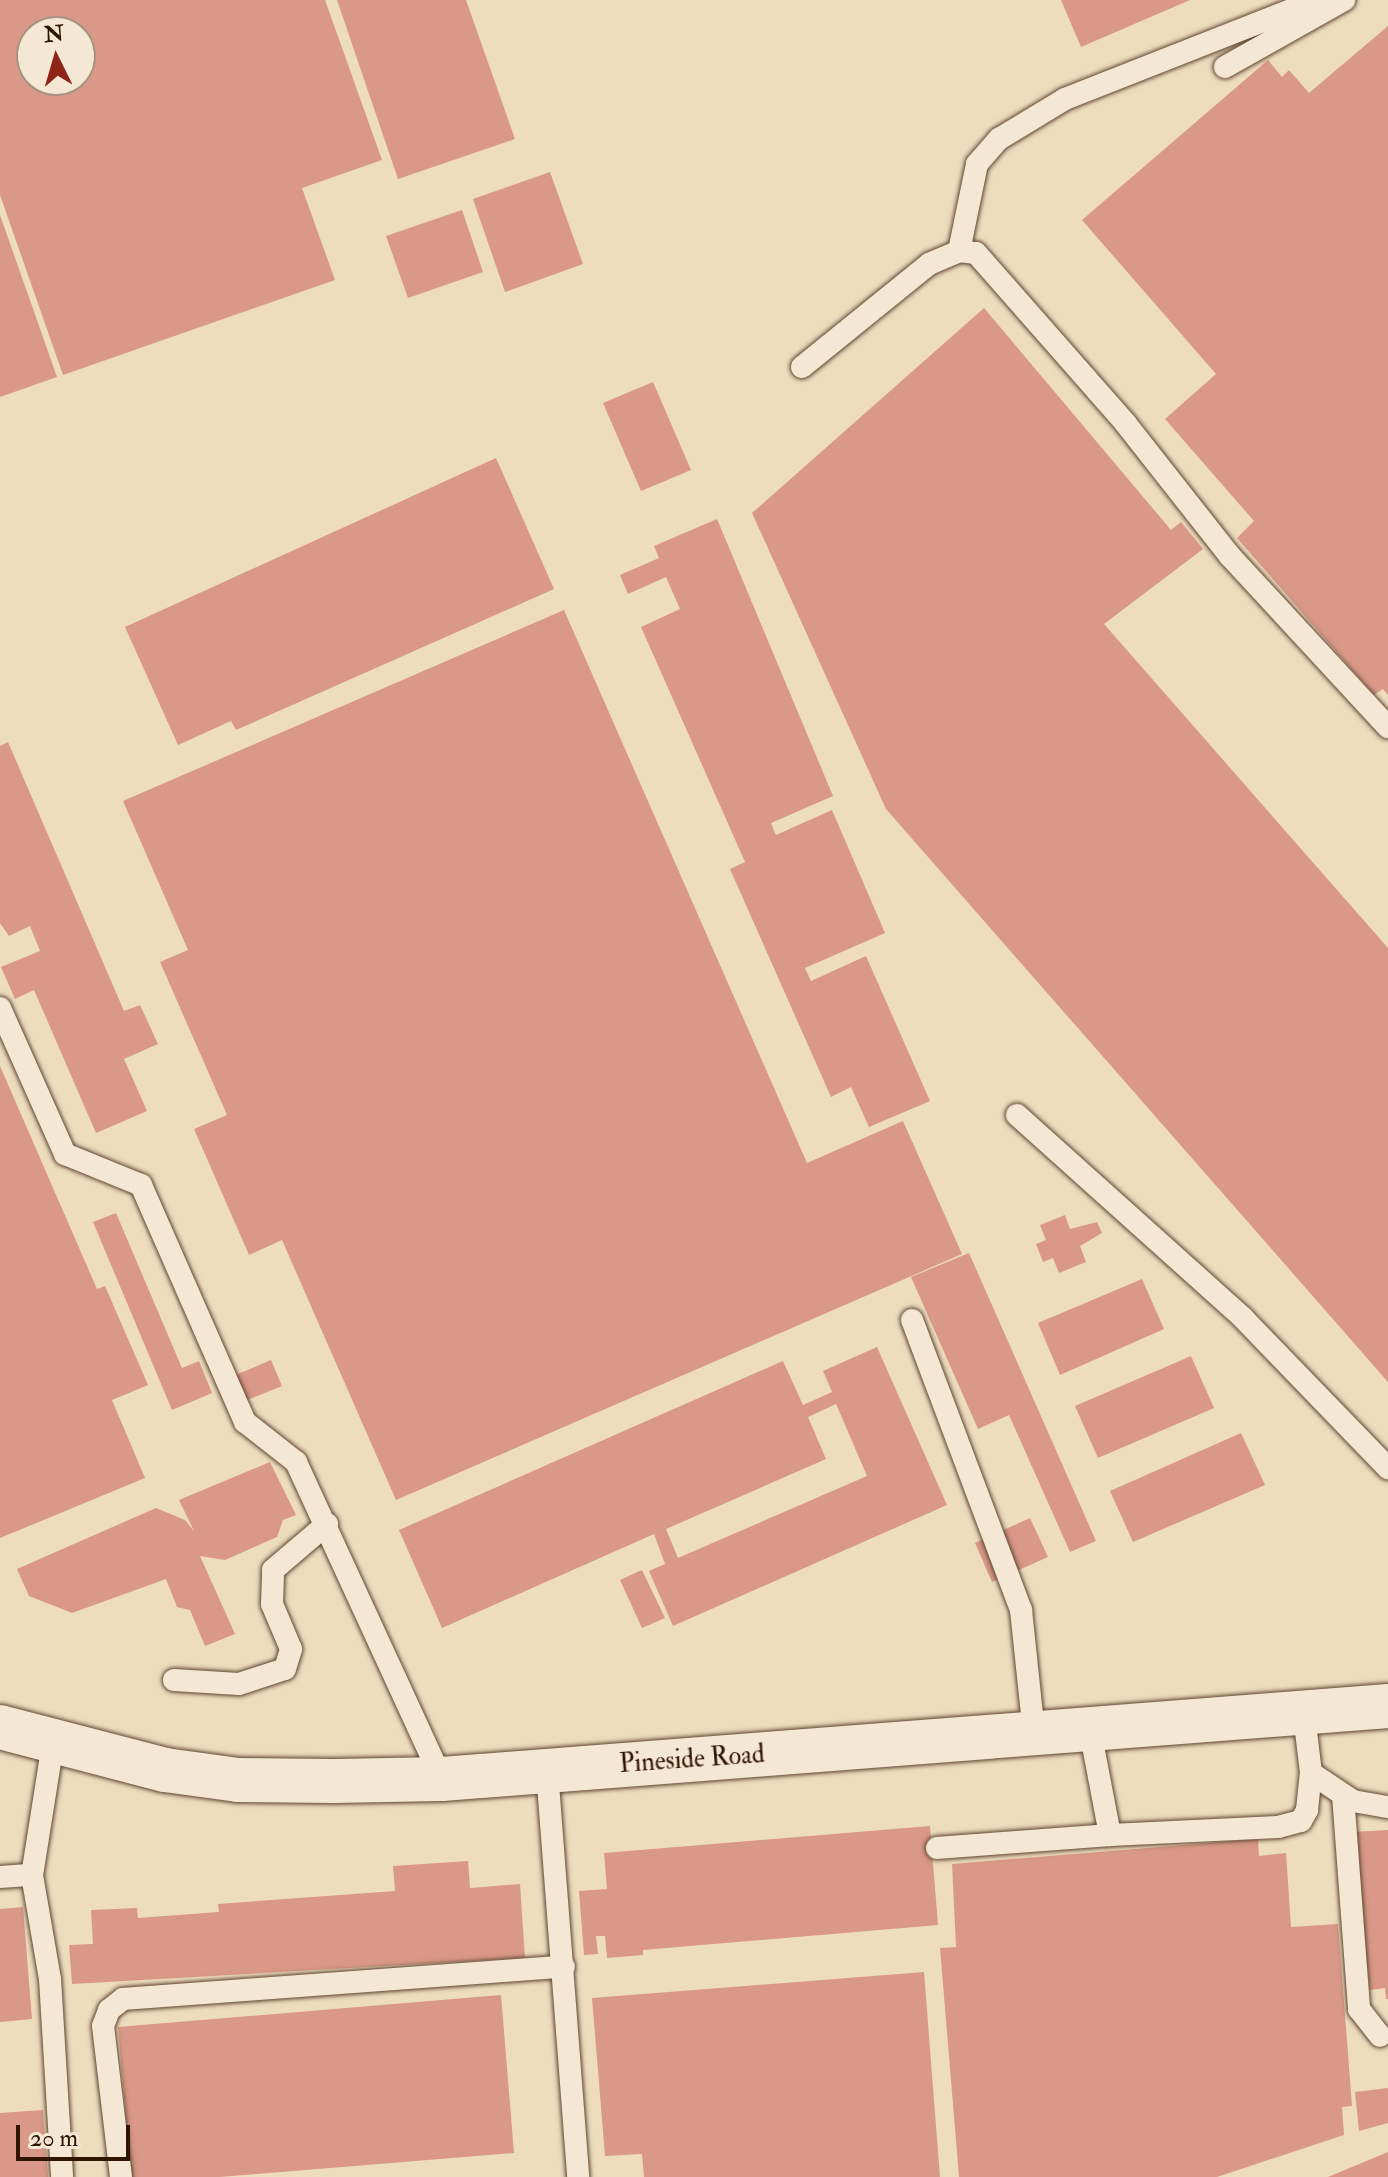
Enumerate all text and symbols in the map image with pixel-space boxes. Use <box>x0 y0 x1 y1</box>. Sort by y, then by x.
north arrow <box>16 16 96 96</box>
text: N <box>43 19 65 49</box>
street label: Pineside Road <box>618 1739 766 1781</box>
scale bar <box>20 2109 134 2159</box>
text: 20 m <box>30 2123 78 2154</box>

